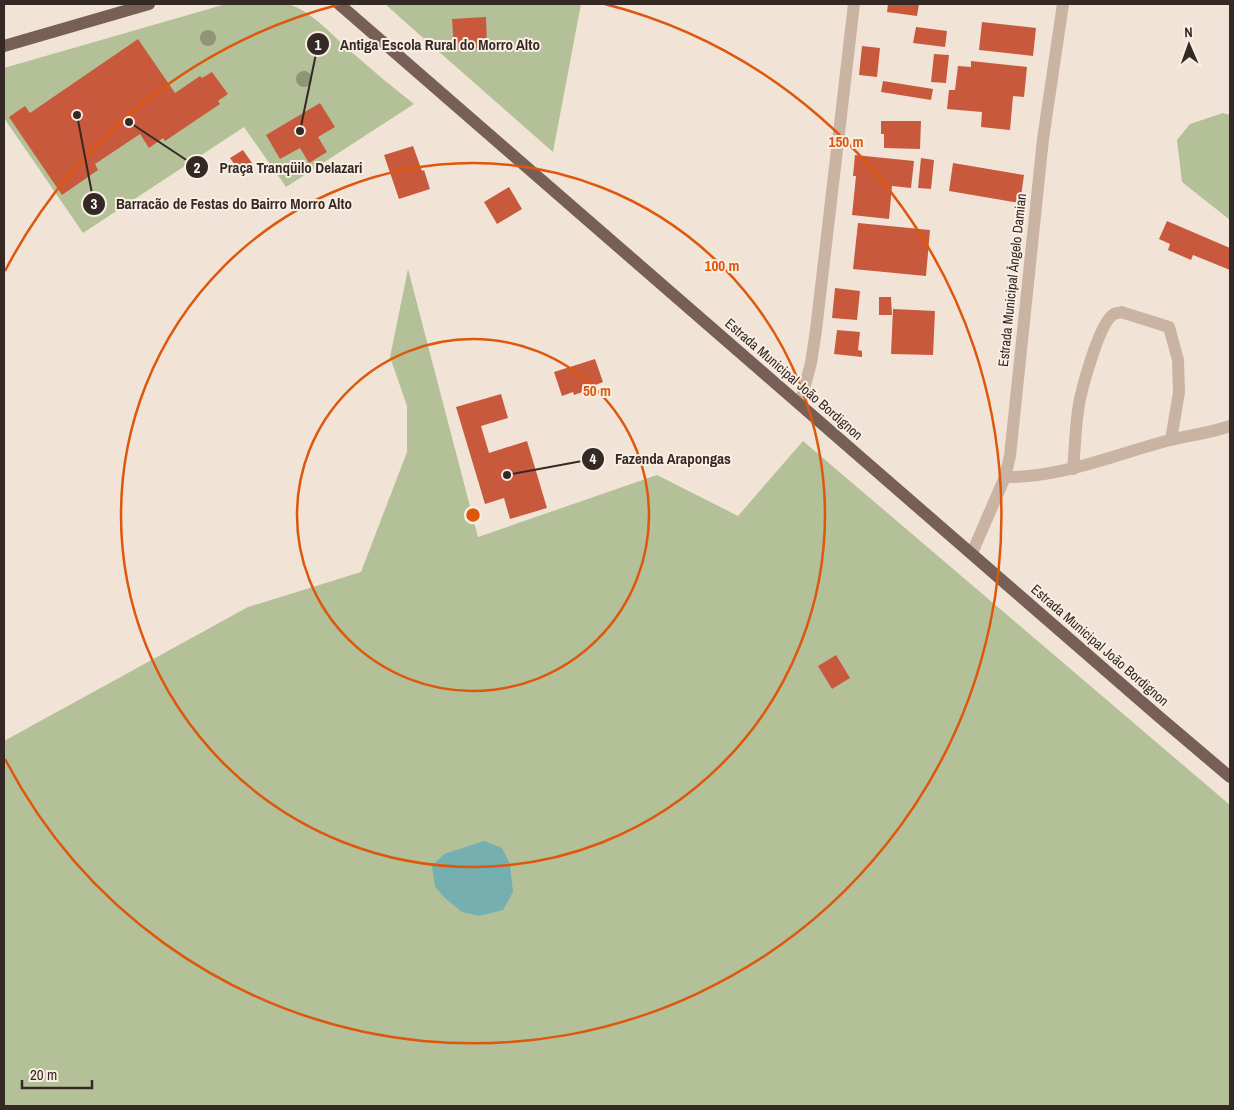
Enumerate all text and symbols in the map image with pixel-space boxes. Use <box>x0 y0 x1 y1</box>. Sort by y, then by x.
north arrow <box>1164 20 1214 70</box>
text: N <box>1184 23 1193 41</box>
callout: Antiga Escola Rural do Morro Alto <box>305 29 550 59</box>
text: 1 <box>315 34 322 55</box>
text: Antiga Escola Rural do Morro Alto <box>340 34 540 55</box>
text: 150 m <box>829 131 863 152</box>
callout: Praça Tranqüilo Delazari <box>185 152 373 182</box>
text: 2 <box>194 157 201 178</box>
text: Praça Tranqüilo Delazari <box>220 157 362 178</box>
callout: Barracão de Festas do Bairro Morro Alto <box>81 189 363 219</box>
street label: Estrada Municipal Ângelo Damian <box>994 192 1030 368</box>
text: 3 <box>91 193 98 214</box>
text: Barracão de Festas do Bairro Morro Alto <box>116 193 352 214</box>
text: 100 m <box>705 255 739 276</box>
street label: Estrada Municipal João Bordignon <box>721 314 867 444</box>
text: 50 m <box>583 380 611 401</box>
callout: Fazenda Arapongas <box>580 444 741 474</box>
text: 4 <box>590 448 597 469</box>
text: Fazenda Arapongas <box>615 448 731 469</box>
centre of rings <box>464 506 482 524</box>
street label: Estrada Municipal João Bordignon <box>1027 580 1173 710</box>
scale bar <box>22 1058 92 1090</box>
text: 20 m <box>30 1064 57 1085</box>

